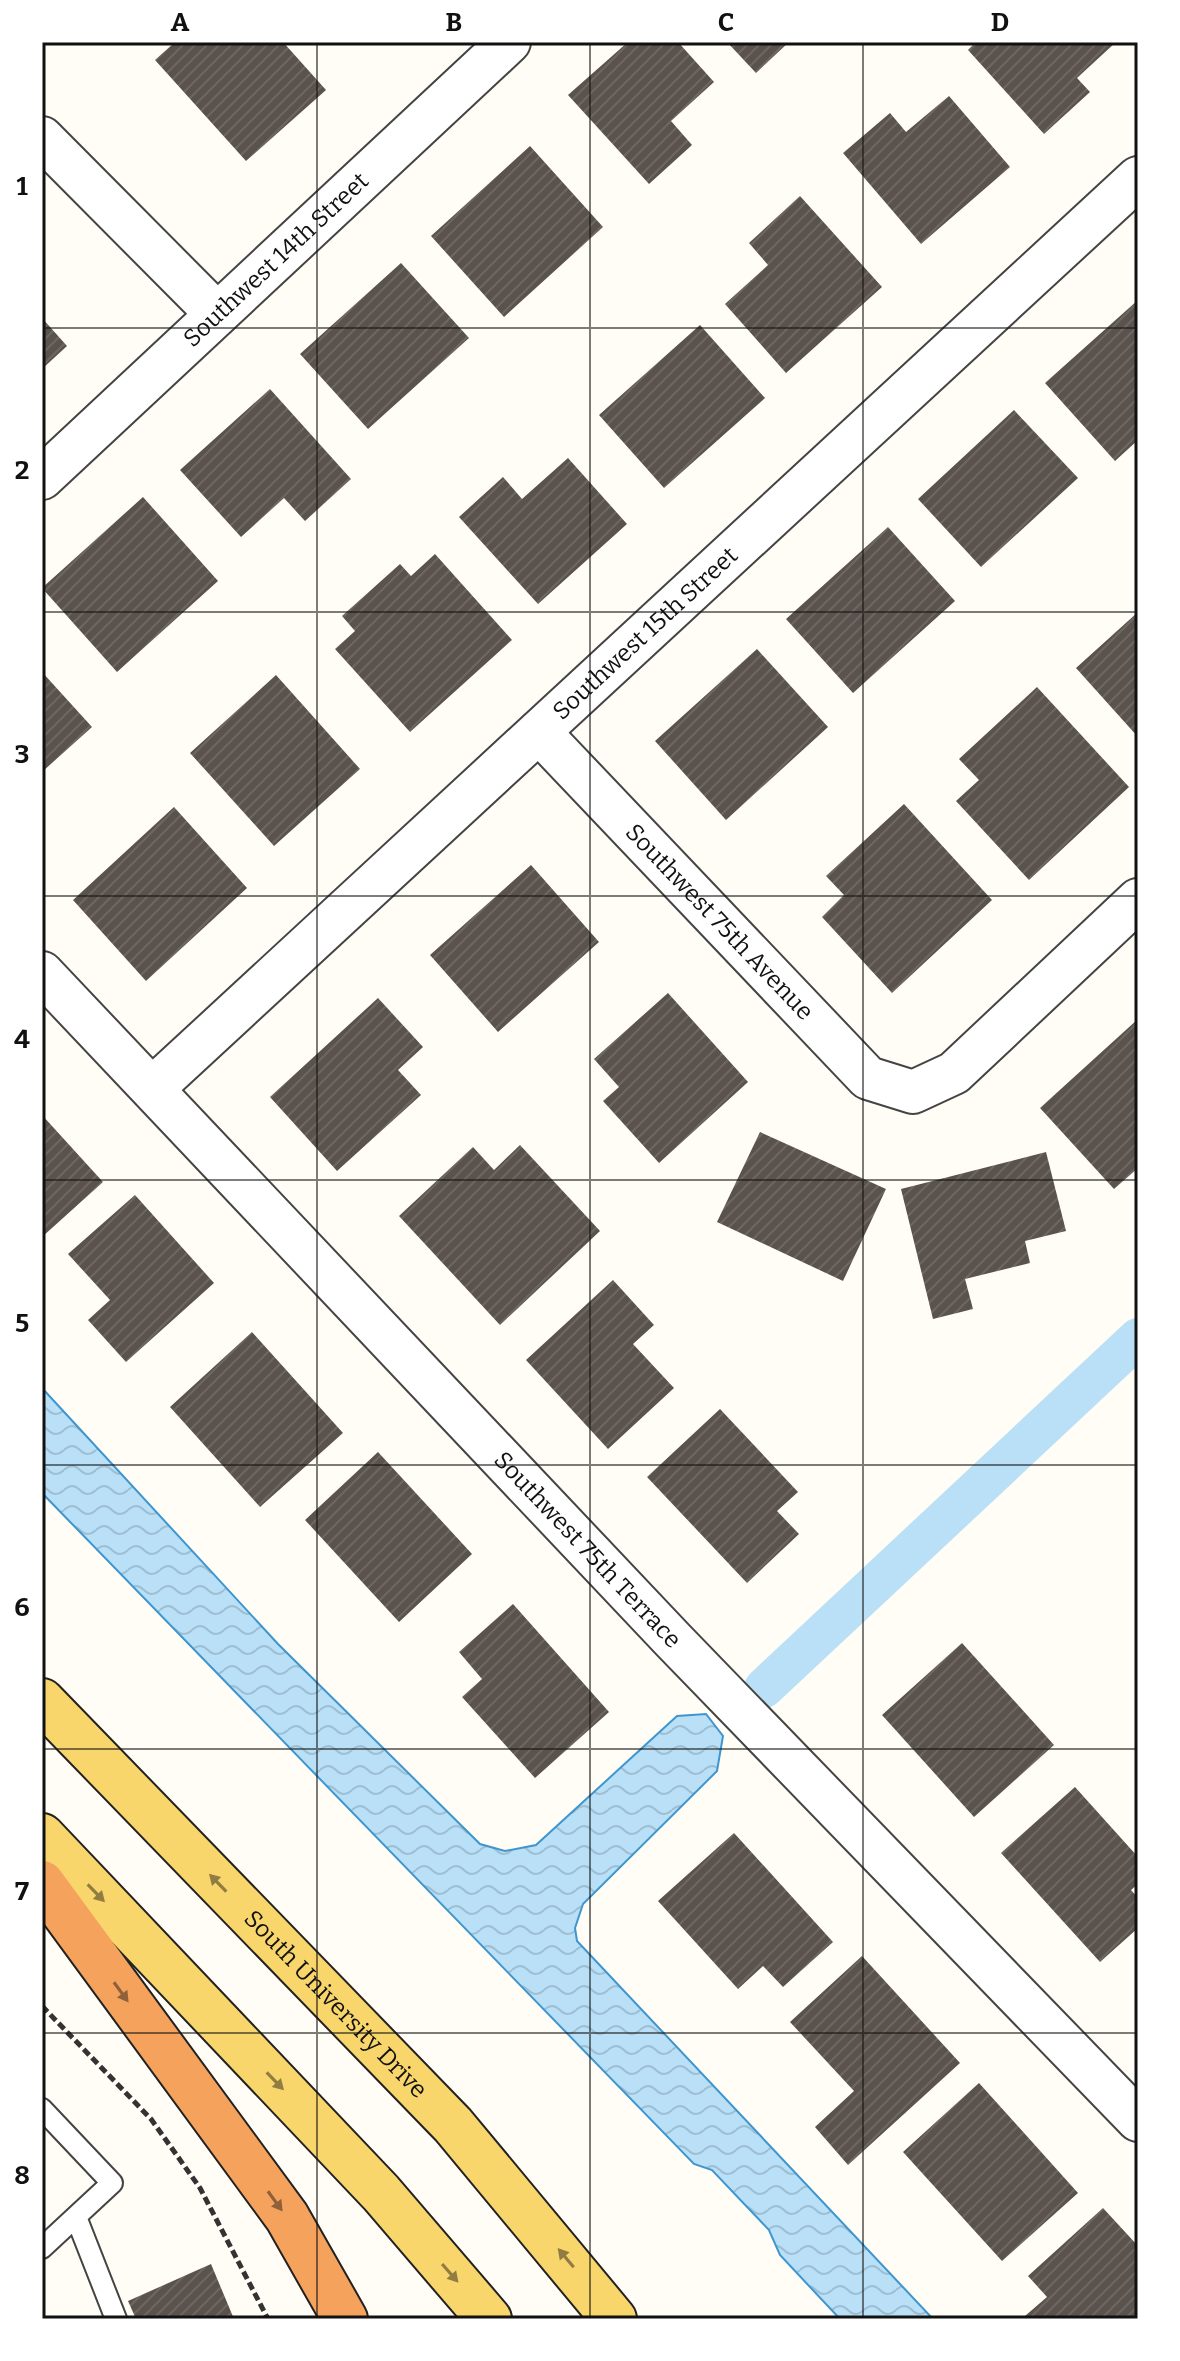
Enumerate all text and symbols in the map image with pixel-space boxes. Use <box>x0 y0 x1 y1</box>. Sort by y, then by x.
text: A <box>171 7 190 38</box>
text: B <box>446 7 462 38</box>
text: C <box>718 7 734 38</box>
text: D <box>991 7 1009 38</box>
street label: Southwest 14th Street <box>178 167 374 353</box>
text: 1 <box>16 171 28 202</box>
text: 2 <box>15 455 29 486</box>
street label: Southwest 15th Street <box>547 541 743 725</box>
text: 3 <box>15 739 29 770</box>
street label: Southwest 75th Avenue <box>620 818 819 1026</box>
text: 4 <box>14 1024 30 1055</box>
text: 5 <box>15 1308 29 1339</box>
street label: Southwest 75th Terrace <box>488 1446 687 1654</box>
text: 6 <box>14 1592 30 1623</box>
one-way arrow <box>209 1873 227 1892</box>
text: 7 <box>15 1876 29 1907</box>
one-way arrow <box>86 1883 104 1902</box>
street label: South University Drive <box>239 1904 433 2104</box>
one-way arrow <box>113 1981 129 2003</box>
one-way arrow <box>265 2071 284 2090</box>
text: 8 <box>14 2160 30 2191</box>
one-way arrow <box>267 2190 283 2212</box>
one-way arrow <box>558 2248 575 2268</box>
one-way arrow <box>441 2263 458 2283</box>

